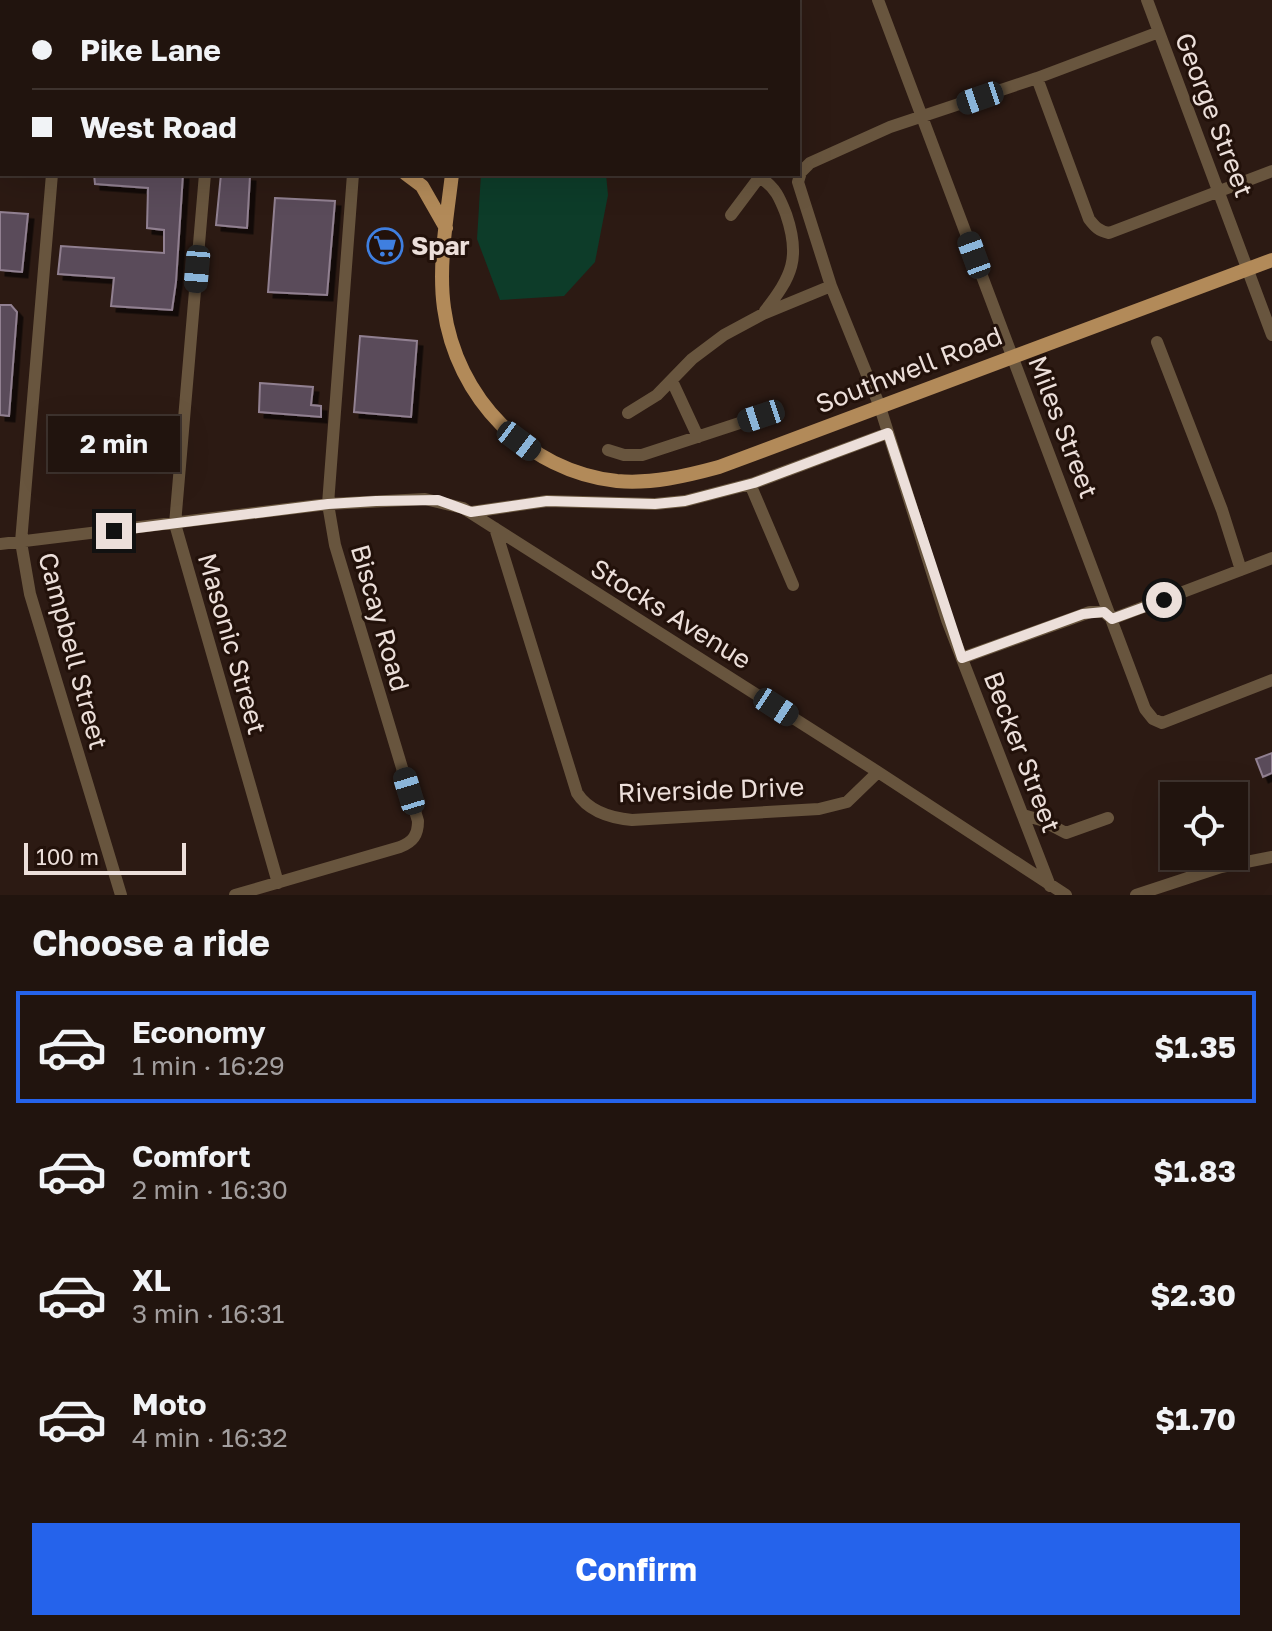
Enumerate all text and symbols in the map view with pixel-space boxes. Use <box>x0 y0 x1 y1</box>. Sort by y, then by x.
street label: George Street <box>1169 28 1260 201</box>
text: Pike Lane <box>80 32 221 68</box>
car <box>953 79 1007 117</box>
text: West Road <box>80 109 237 145</box>
supermarket icon: Spar <box>366 227 404 265</box>
car <box>955 228 993 282</box>
place label: Spar <box>411 230 470 261</box>
car <box>183 244 211 294</box>
street label: Southwell Road <box>811 320 1006 419</box>
street label: Miles Street <box>1022 351 1105 502</box>
car <box>734 397 788 435</box>
callout: 2 min <box>48 415 180 471</box>
car <box>493 417 545 465</box>
text: 2 min <box>80 428 148 459</box>
route end <box>96 513 132 549</box>
street label: Biscay Road <box>345 541 416 695</box>
street label: Campbell Street <box>32 549 115 753</box>
street label: Masonic Street <box>192 550 273 738</box>
street label: Stocks Avenue <box>585 552 757 675</box>
route start <box>1146 582 1182 618</box>
street label: Becker Street <box>978 667 1067 837</box>
car <box>749 684 803 730</box>
car <box>391 765 427 817</box>
street label: Riverside Drive <box>617 771 805 808</box>
map controls <box>1160 782 1248 870</box>
button: locate <box>1160 782 1248 870</box>
scale bar <box>24 839 186 875</box>
text: 100 m <box>36 843 99 870</box>
text: Choose a ride <box>32 921 270 964</box>
icon: car <box>36 1011 108 1083</box>
text: Economy <box>132 1014 266 1050</box>
text: $1.35 <box>1154 1029 1236 1065</box>
text: 1 min · 16:29 <box>132 1050 285 1081</box>
icon: car <box>36 1135 108 1207</box>
text: Comfort <box>132 1138 251 1174</box>
text: $1.83 <box>1153 1153 1236 1189</box>
text: 2 min · 16:30 <box>132 1174 288 1205</box>
icon: car <box>36 1259 108 1331</box>
text: XL <box>132 1262 171 1298</box>
text: $2.30 <box>1150 1277 1236 1313</box>
text: 3 min · 16:31 <box>132 1298 284 1329</box>
icon: car <box>36 1383 108 1455</box>
text: Moto <box>132 1386 207 1422</box>
text: $1.70 <box>1155 1401 1236 1437</box>
text: 4 min · 16:32 <box>132 1422 288 1453</box>
button: Confirm <box>32 1523 1240 1615</box>

